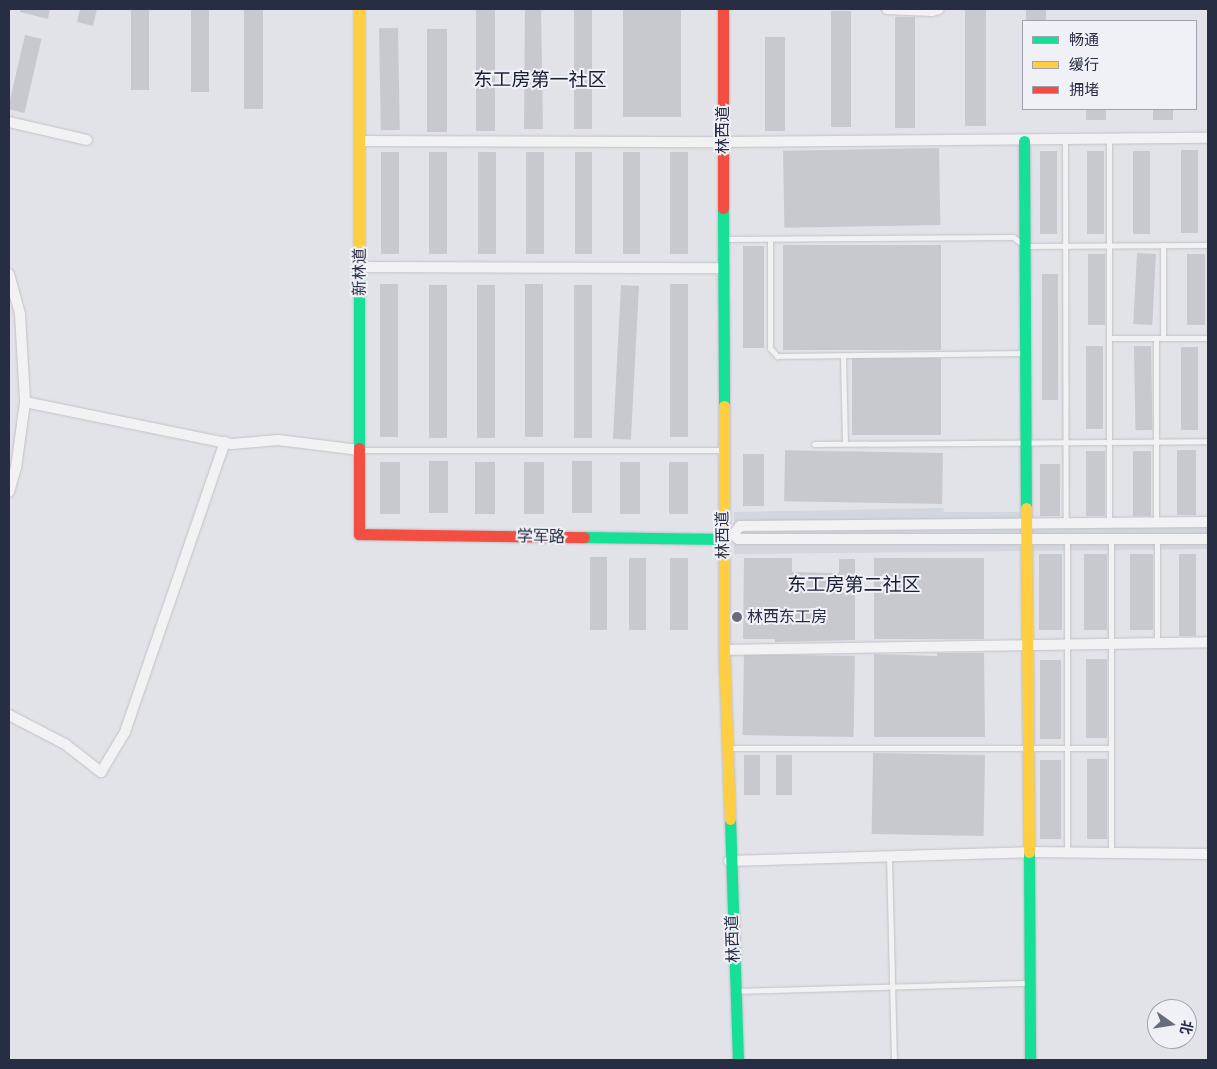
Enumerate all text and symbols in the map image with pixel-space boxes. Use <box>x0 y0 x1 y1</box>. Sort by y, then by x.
legend <box>1022 20 1197 110</box>
text: 畅通 <box>1069 30 1099 51</box>
text: 缓行 <box>1069 55 1099 76</box>
district label: 东工房第一社区 <box>474 70 606 92</box>
text: 拥堵 <box>1069 80 1099 101</box>
street label: 林西道 <box>713 106 733 154</box>
street label: 新林道 <box>350 248 370 296</box>
street label: 林西道 <box>713 511 733 559</box>
street label: 学军路 <box>517 527 565 547</box>
district label: 东工房第二社区 <box>788 575 920 597</box>
place label: 林西东工房 <box>747 607 827 627</box>
marker: 林西东工房 <box>731 611 743 623</box>
street label: 林西道 <box>723 915 743 963</box>
north arrow <box>1147 999 1197 1049</box>
text: 北 <box>1174 1018 1197 1036</box>

